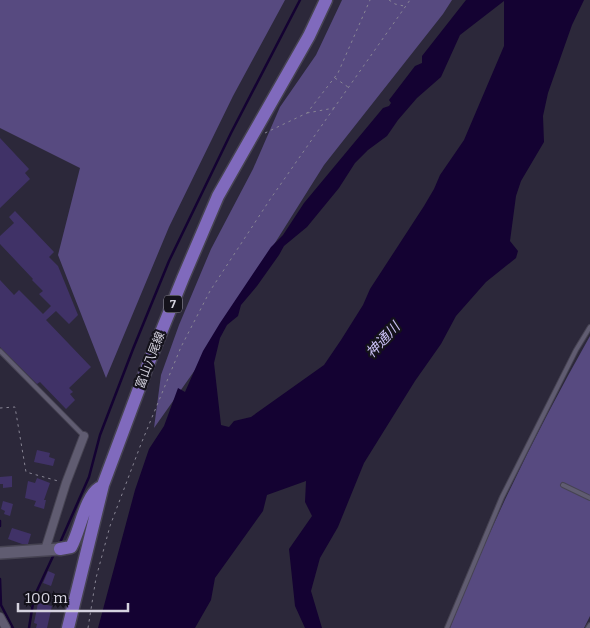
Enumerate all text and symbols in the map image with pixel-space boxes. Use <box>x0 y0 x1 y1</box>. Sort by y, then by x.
road number: 7 <box>164 296 182 312</box>
water label: 神通川 <box>362 317 405 361</box>
street label: 富山八尾線 <box>133 329 167 391</box>
scale bar <box>18 580 128 612</box>
text: 100 m <box>25 589 68 607</box>

